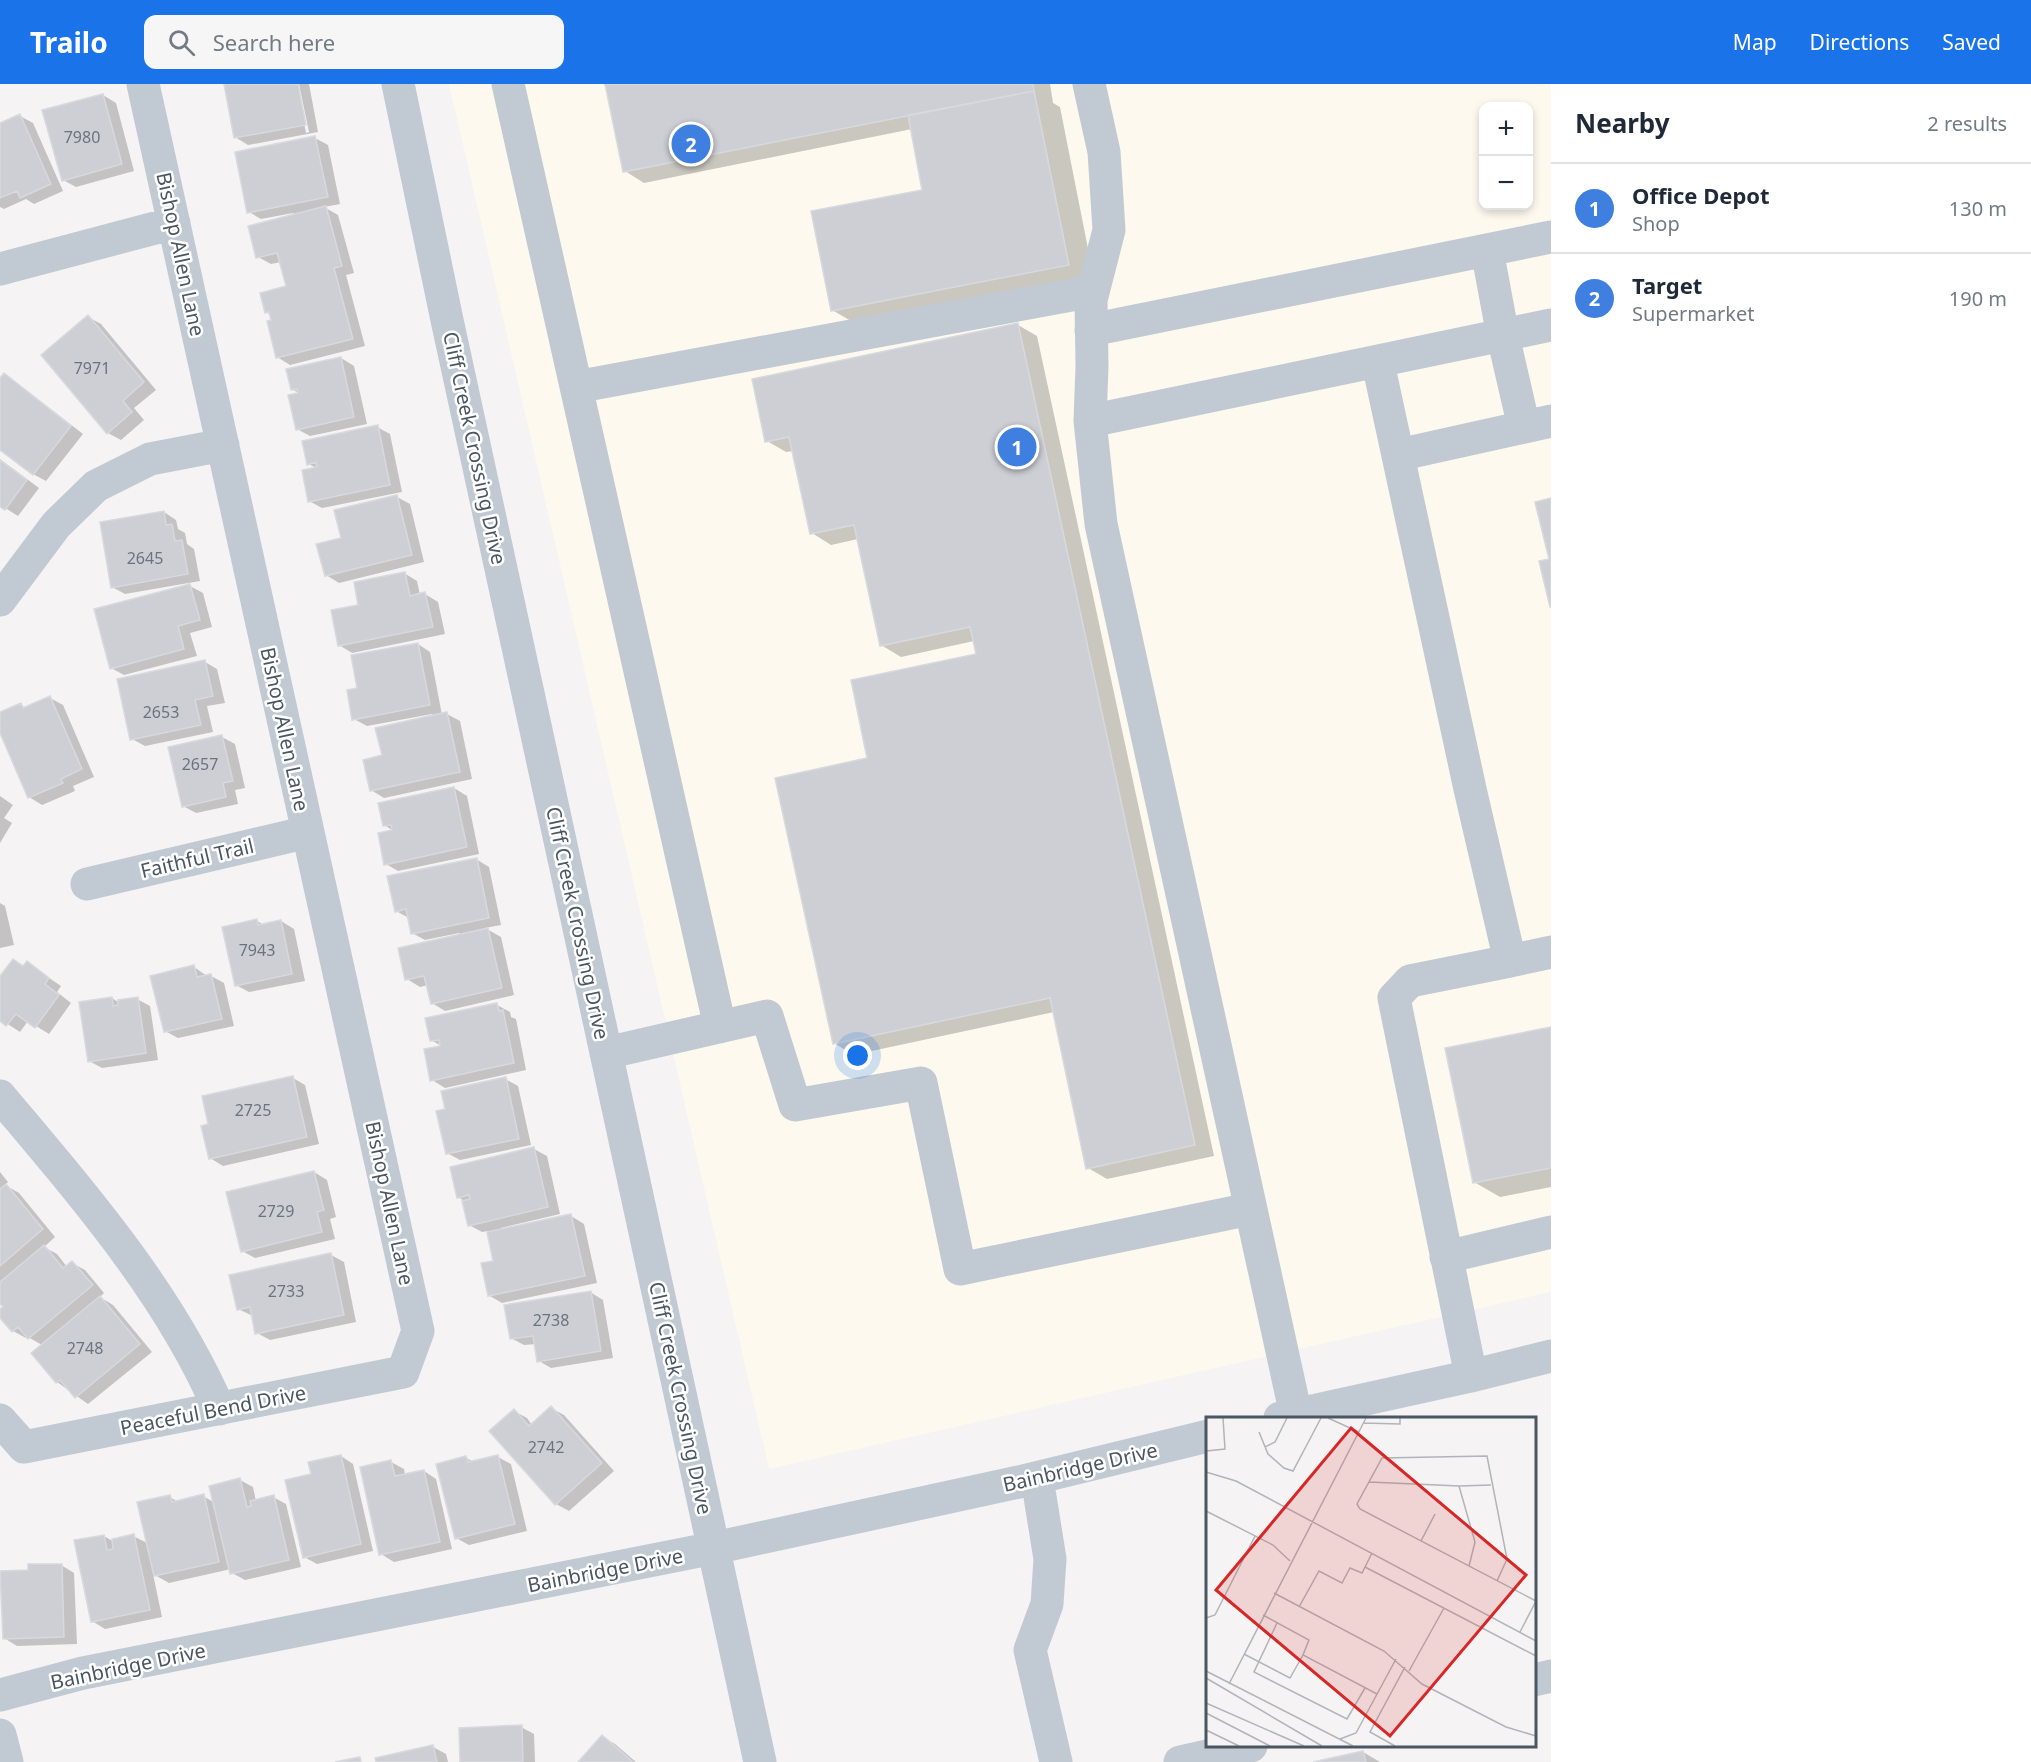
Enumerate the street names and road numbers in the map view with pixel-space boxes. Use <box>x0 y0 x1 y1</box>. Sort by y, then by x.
street label: Bishop Allen Lane <box>150 170 212 338</box>
street label: Cliff Creek Crossing Drive <box>437 329 513 567</box>
street label: Bishop Allen Lane <box>254 645 316 813</box>
street label: Cliff Creek Crossing Drive <box>540 804 616 1042</box>
street label: Faithful Trail <box>138 832 256 884</box>
street label: Bishop Allen Lane <box>359 1119 421 1287</box>
street label: Cliff Creek Crossing Drive <box>643 1279 719 1517</box>
street label: Peaceful Bend Drive <box>118 1379 308 1441</box>
street label: Bainbridge Drive <box>1000 1436 1160 1498</box>
street label: Bainbridge Drive <box>525 1542 685 1598</box>
street label: Bainbridge Drive <box>48 1636 208 1696</box>

